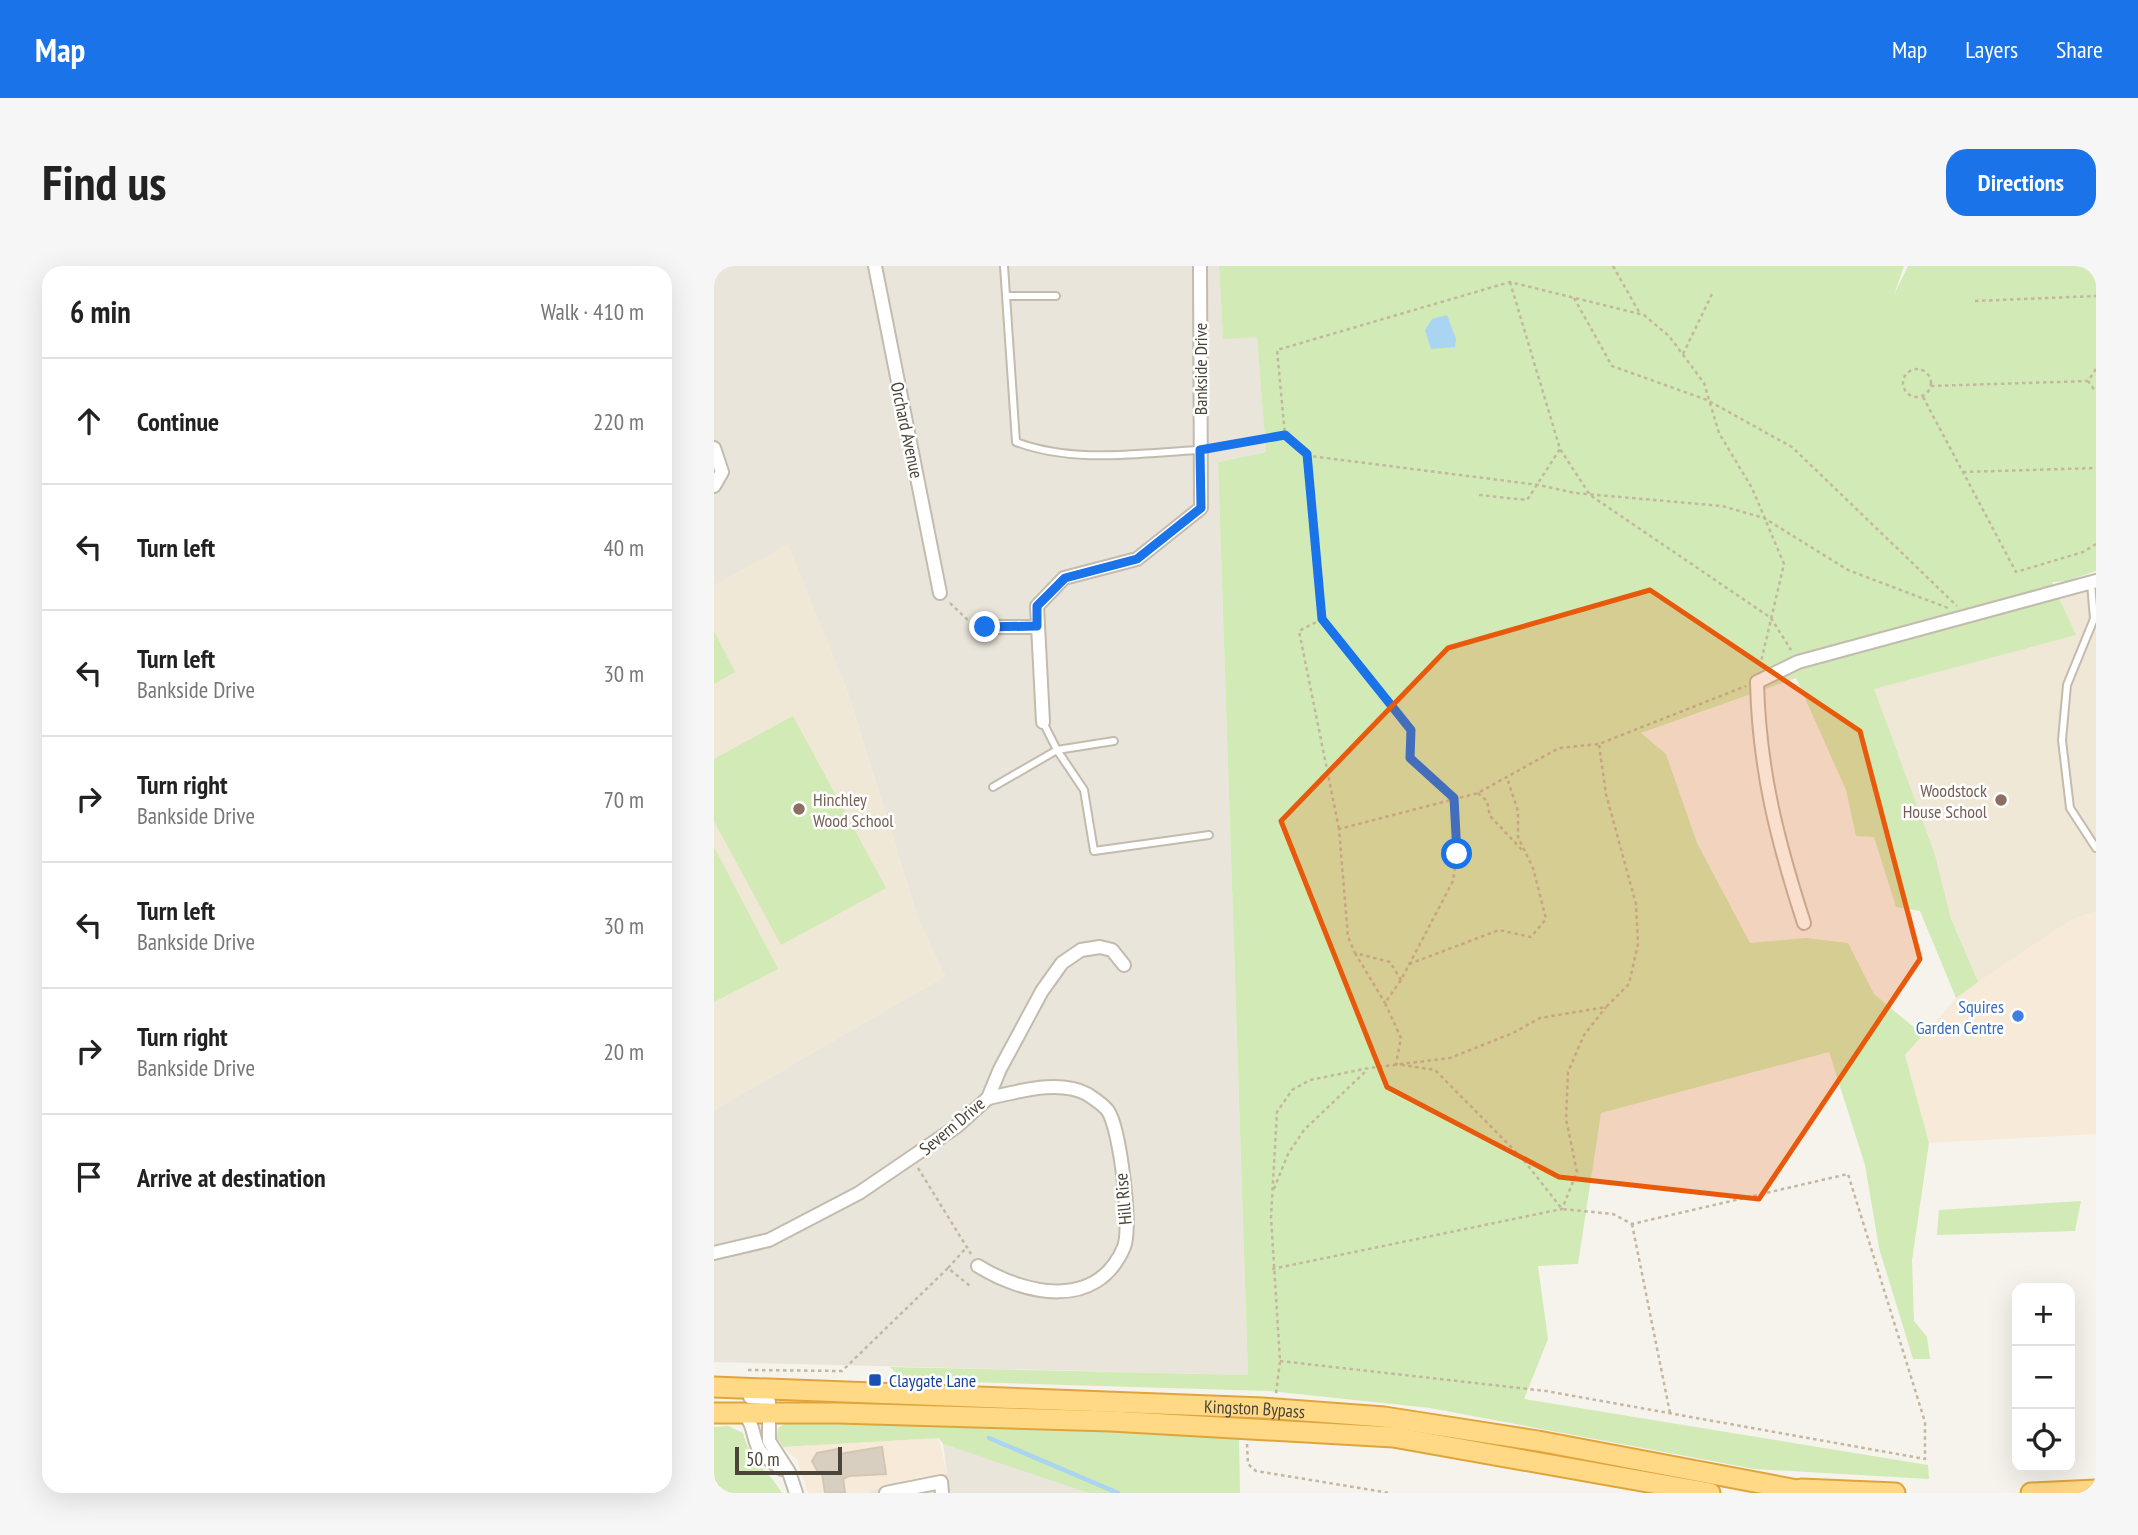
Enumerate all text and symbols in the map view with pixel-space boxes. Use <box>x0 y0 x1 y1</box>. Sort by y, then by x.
text: Map <box>35 28 85 71</box>
text: Map <box>1892 34 1927 65</box>
text: Layers <box>1965 34 2018 65</box>
text: Share <box>2056 34 2103 65</box>
button: Directions <box>1946 149 2096 216</box>
text: Find us <box>42 150 166 214</box>
text: 6 min <box>70 292 131 331</box>
text: Walk · 410 m <box>541 297 644 326</box>
street label: Bankside Drive <box>1189 323 1212 415</box>
street label: Orchard Avenue <box>886 380 928 480</box>
icon: ahead <box>70 402 108 440</box>
text: Continue <box>137 405 219 438</box>
text: 220 m <box>593 407 644 436</box>
icon: left <box>70 528 108 566</box>
text: Turn left <box>137 531 215 564</box>
text: 40 m <box>603 533 644 562</box>
route end <box>969 611 1000 642</box>
text: Turn left <box>137 642 215 675</box>
icon: left <box>70 654 108 692</box>
text: 30 m <box>603 659 644 688</box>
text: Bankside Drive <box>137 675 255 704</box>
text: Turn right <box>137 768 228 801</box>
place label: Woodstock House School <box>1903 779 1988 823</box>
icon: right <box>70 780 108 818</box>
text: 70 m <box>603 785 644 814</box>
place label: Hinchley Wood School <box>813 788 894 832</box>
marker: Woodstock House School <box>1993 792 2009 808</box>
text: Bankside Drive <box>137 801 255 830</box>
marker: Hinchley Wood School <box>791 801 807 817</box>
route start <box>1441 838 1472 869</box>
text: Turn left <box>137 894 215 927</box>
icon: left <box>70 906 108 944</box>
text: 30 m <box>603 911 644 940</box>
text: Bankside Drive <box>137 927 255 956</box>
place label: Squires Garden Centre <box>1916 995 2004 1039</box>
marker: Squires Garden Centre <box>2010 1008 2026 1024</box>
text: Turn right <box>137 1020 228 1053</box>
icon: right <box>70 1032 108 1070</box>
text: 20 m <box>603 1037 644 1066</box>
text: Bankside Drive <box>137 1053 255 1082</box>
street label: Severn Drive <box>914 1092 990 1160</box>
icon: arrive <box>70 1158 108 1196</box>
text: Arrive at destination <box>137 1161 326 1194</box>
street label: Hill Rise <box>1109 1172 1137 1226</box>
map controls <box>2012 1283 2075 1472</box>
button: + <box>2012 1283 2075 1346</box>
button: − <box>2012 1346 2075 1409</box>
place label: Claygate Lane <box>889 1369 976 1392</box>
marker: Claygate Lane <box>867 1372 883 1388</box>
street label: Kingston Bypass <box>1204 1394 1306 1423</box>
button: locate <box>2012 1409 2075 1472</box>
scale bar <box>735 1444 842 1476</box>
text: 50 m <box>746 1447 780 1471</box>

